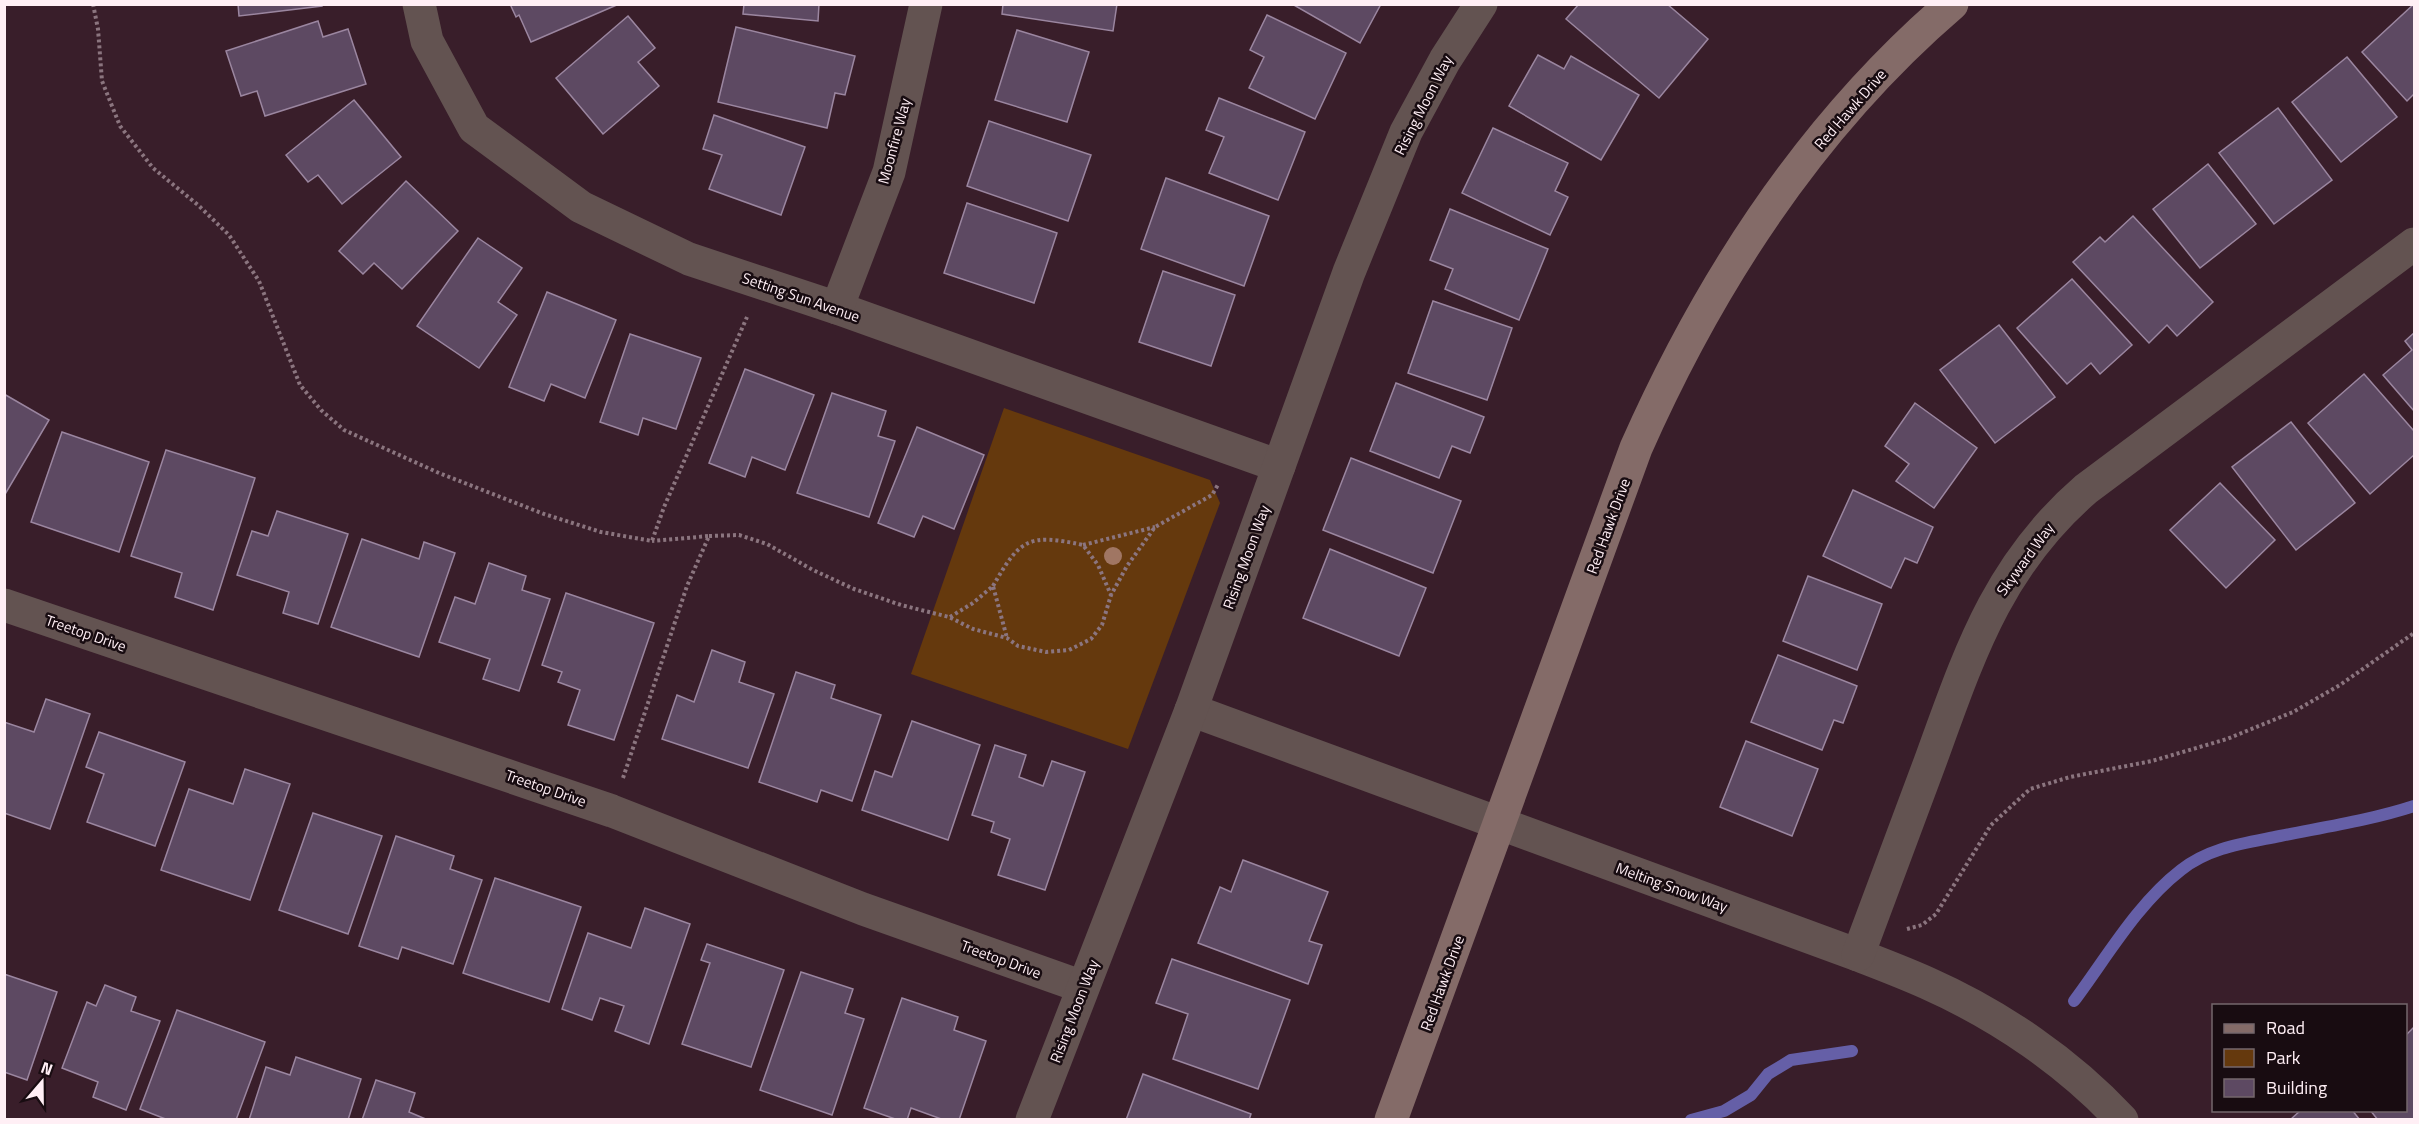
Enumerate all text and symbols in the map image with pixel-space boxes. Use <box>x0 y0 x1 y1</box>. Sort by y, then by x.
street label: Rising Moon Way <box>1388 51 1458 159</box>
street label: Red Hawk Drive <box>1808 64 1892 154</box>
street label: Moonfire Way <box>871 95 917 187</box>
street label: Setting Sun Avenue <box>739 266 863 328</box>
street label: Red Hawk Drive <box>1580 475 1636 577</box>
street label: Rising Moon Way <box>1216 502 1276 612</box>
street label: Skyward Way <box>1991 518 2059 600</box>
street label: Treetop Drive <box>43 608 129 658</box>
street label: Treetop Drive <box>503 763 589 813</box>
street label: Melting Snow Way <box>1613 856 1731 918</box>
street label: Red Hawk Drive <box>1414 932 1470 1034</box>
street label: Treetop Drive <box>958 934 1044 984</box>
street label: Rising Moon Way <box>1044 956 1104 1066</box>
legend <box>2212 1004 2407 1112</box>
text: Road <box>2266 1014 2305 1041</box>
text: Park <box>2266 1044 2301 1071</box>
north arrow <box>12 1052 72 1112</box>
text: N <box>38 1055 56 1081</box>
text: Building <box>2266 1074 2327 1101</box>

